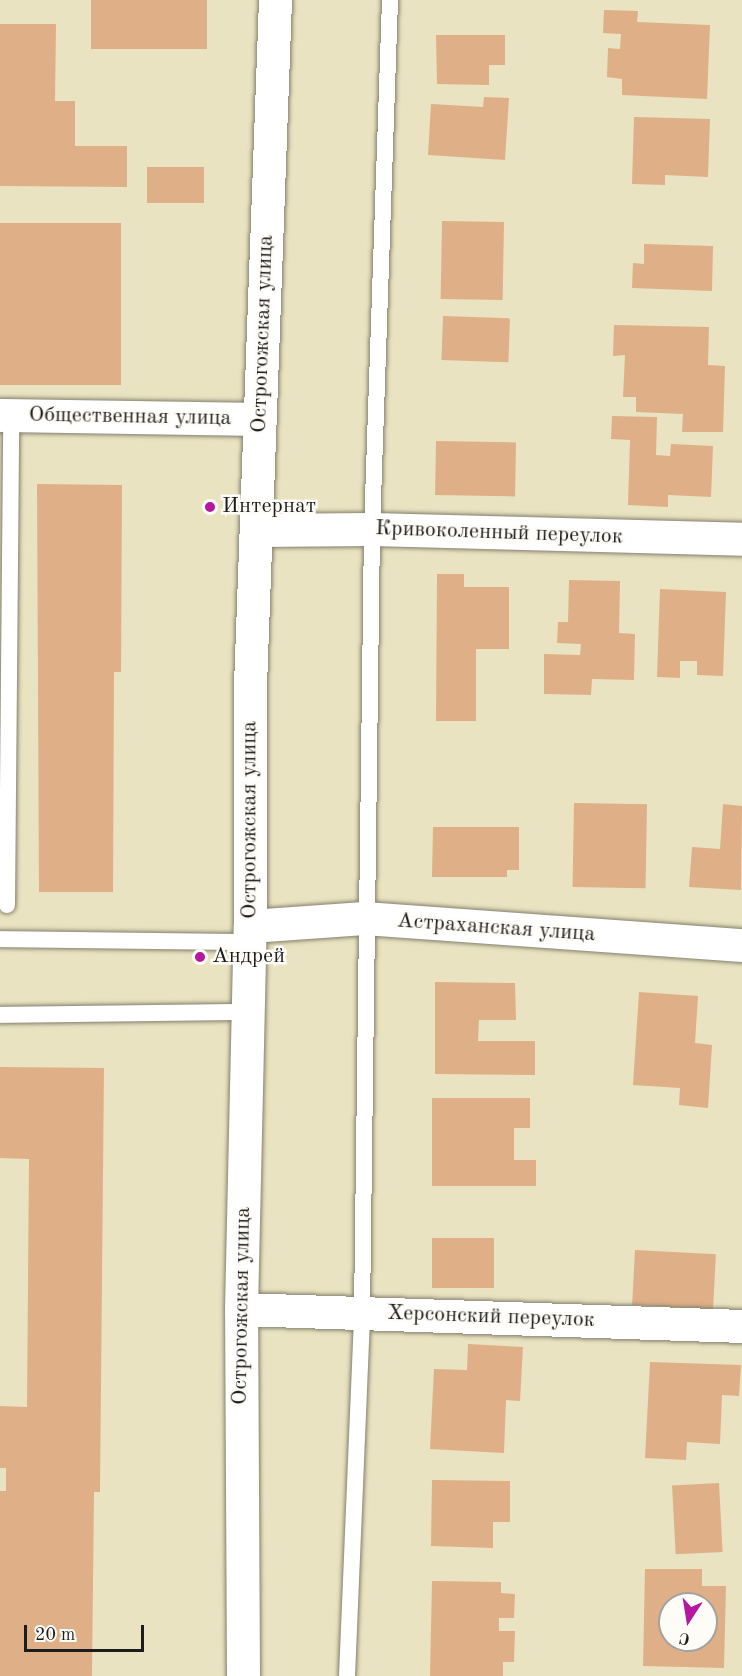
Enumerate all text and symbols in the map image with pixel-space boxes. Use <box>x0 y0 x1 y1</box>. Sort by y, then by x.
street label: Острогожская улица <box>246 234 280 434</box>
street label: Общественная улица <box>28 402 232 432</box>
place label: Интернат <box>222 494 316 520</box>
marker: Интернат <box>203 500 217 514</box>
street label: Кривоколенный переулок <box>375 515 623 551</box>
street label: Острогожская улица <box>237 721 263 919</box>
street label: Астраханская улица <box>396 908 596 948</box>
place label: Андрей <box>212 944 285 970</box>
marker: Андрей <box>193 950 207 964</box>
street label: Острогожская улица <box>227 1207 257 1405</box>
street label: Херсонский переулок <box>387 1300 595 1334</box>
north arrow <box>658 1592 718 1652</box>
scale bar <box>27 1613 147 1651</box>
text: 20 m <box>35 1626 75 1644</box>
text: С <box>678 1629 692 1647</box>

